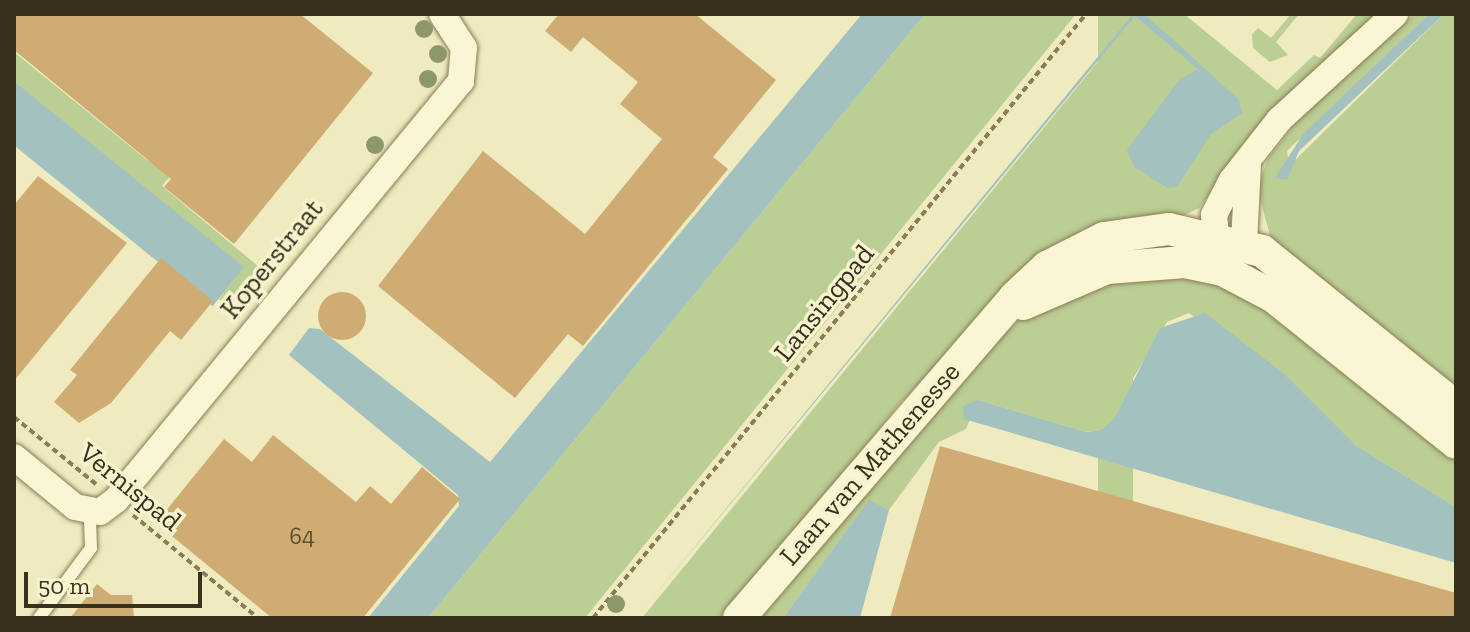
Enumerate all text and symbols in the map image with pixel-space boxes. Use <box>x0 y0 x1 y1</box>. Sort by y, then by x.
street label: Koperstraat <box>214 192 330 326</box>
street label: Lansingpad <box>767 238 881 368</box>
street label: Laan van Mathenesse <box>772 355 968 573</box>
street label: Vernispad <box>72 436 188 538</box>
house number: 64 <box>289 522 315 550</box>
scale bar <box>28 556 206 606</box>
text: 50 m <box>38 571 90 600</box>

